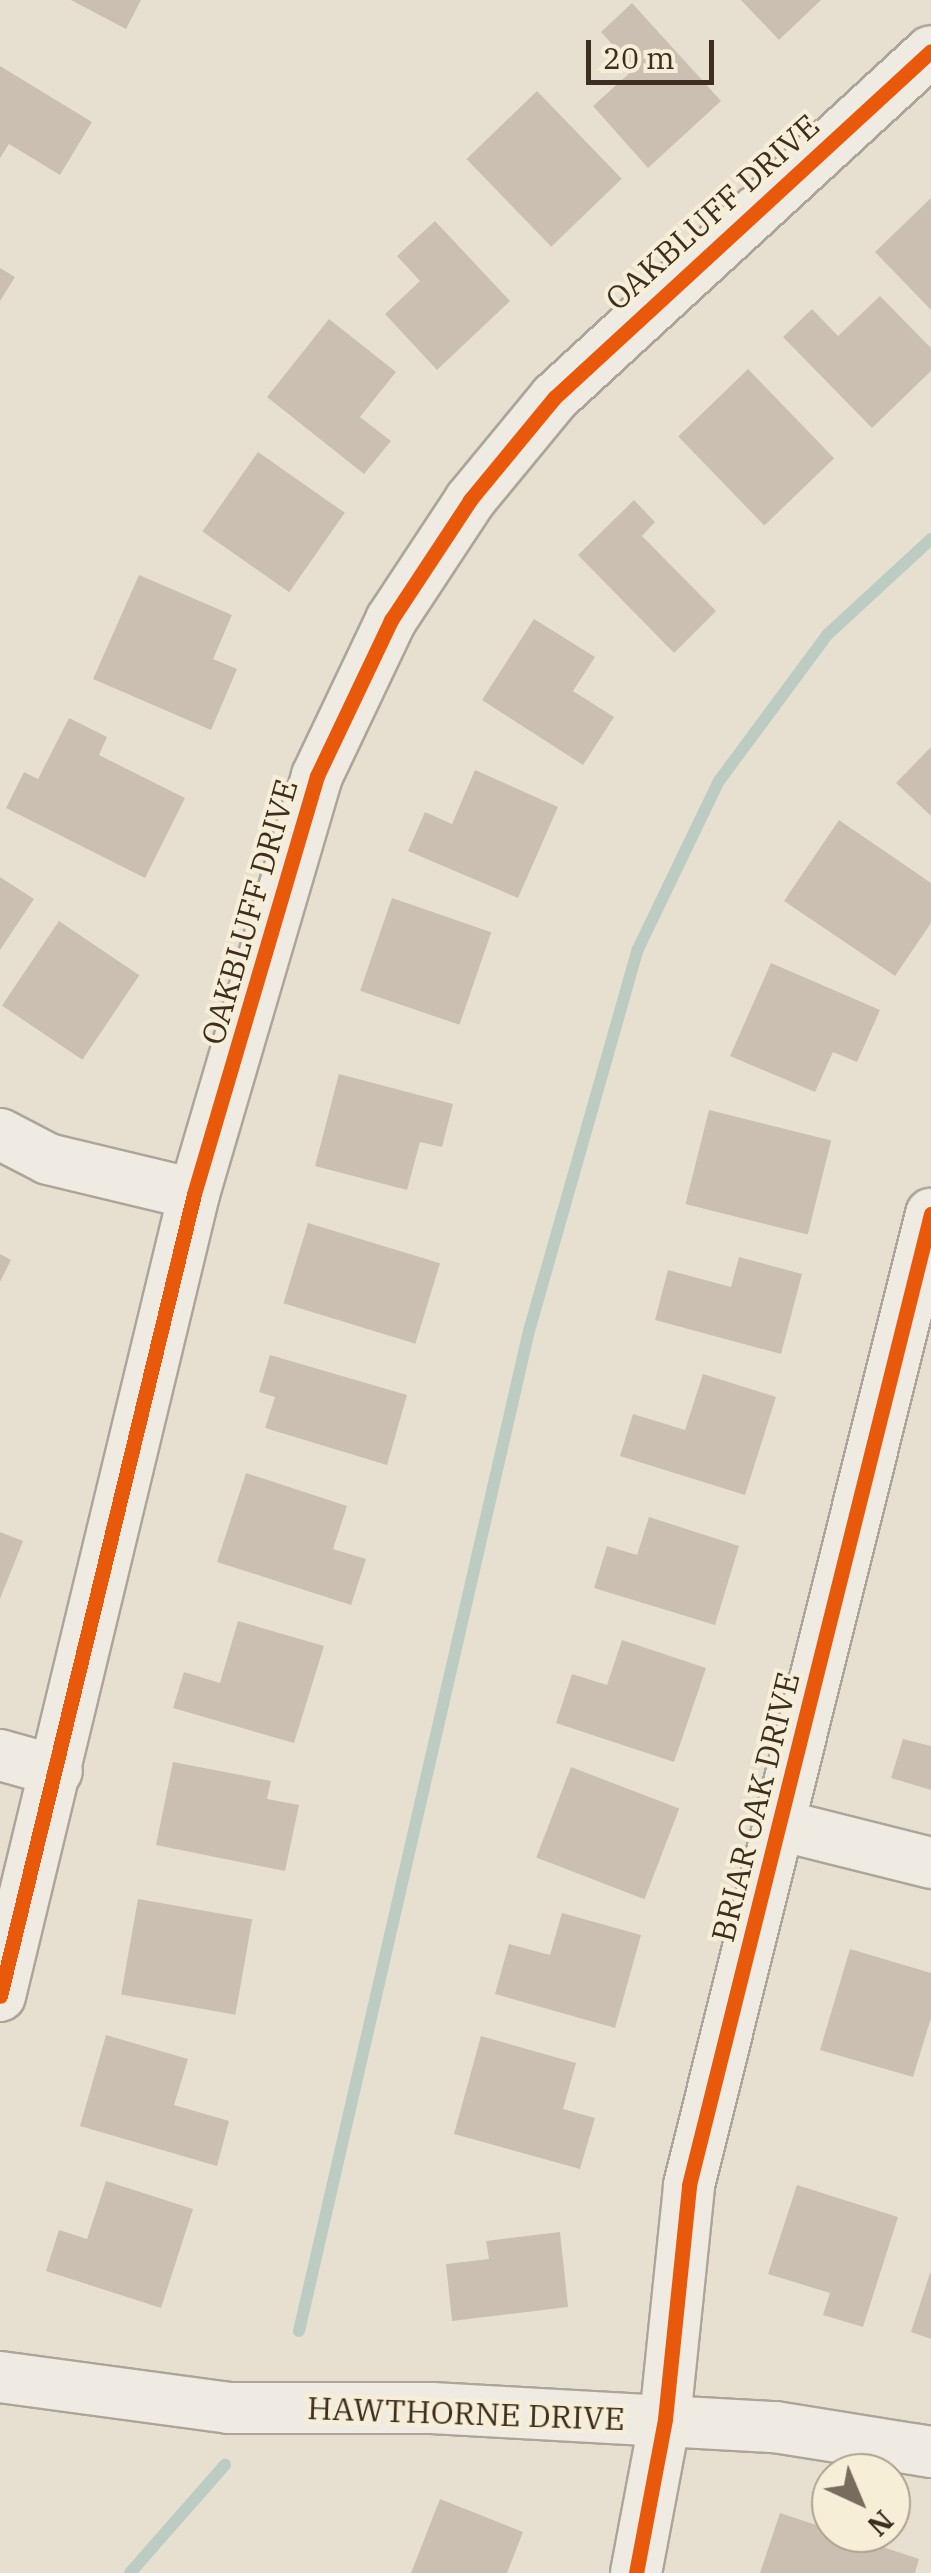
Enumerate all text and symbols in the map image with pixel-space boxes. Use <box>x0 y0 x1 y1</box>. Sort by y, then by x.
scale bar <box>591 20 718 82</box>
text: 20 m <box>603 38 675 77</box>
street label: OAKBLUFF DRIVE <box>597 106 827 318</box>
street label: OAKBLUFF DRIVE <box>193 775 305 1049</box>
street label: BRIAR OAK DRIVE <box>703 1668 807 1946</box>
street label: HAWTHORNE DRIVE <box>306 2388 626 2438</box>
north arrow <box>811 2453 911 2553</box>
text: N <box>860 2502 902 2545</box>

